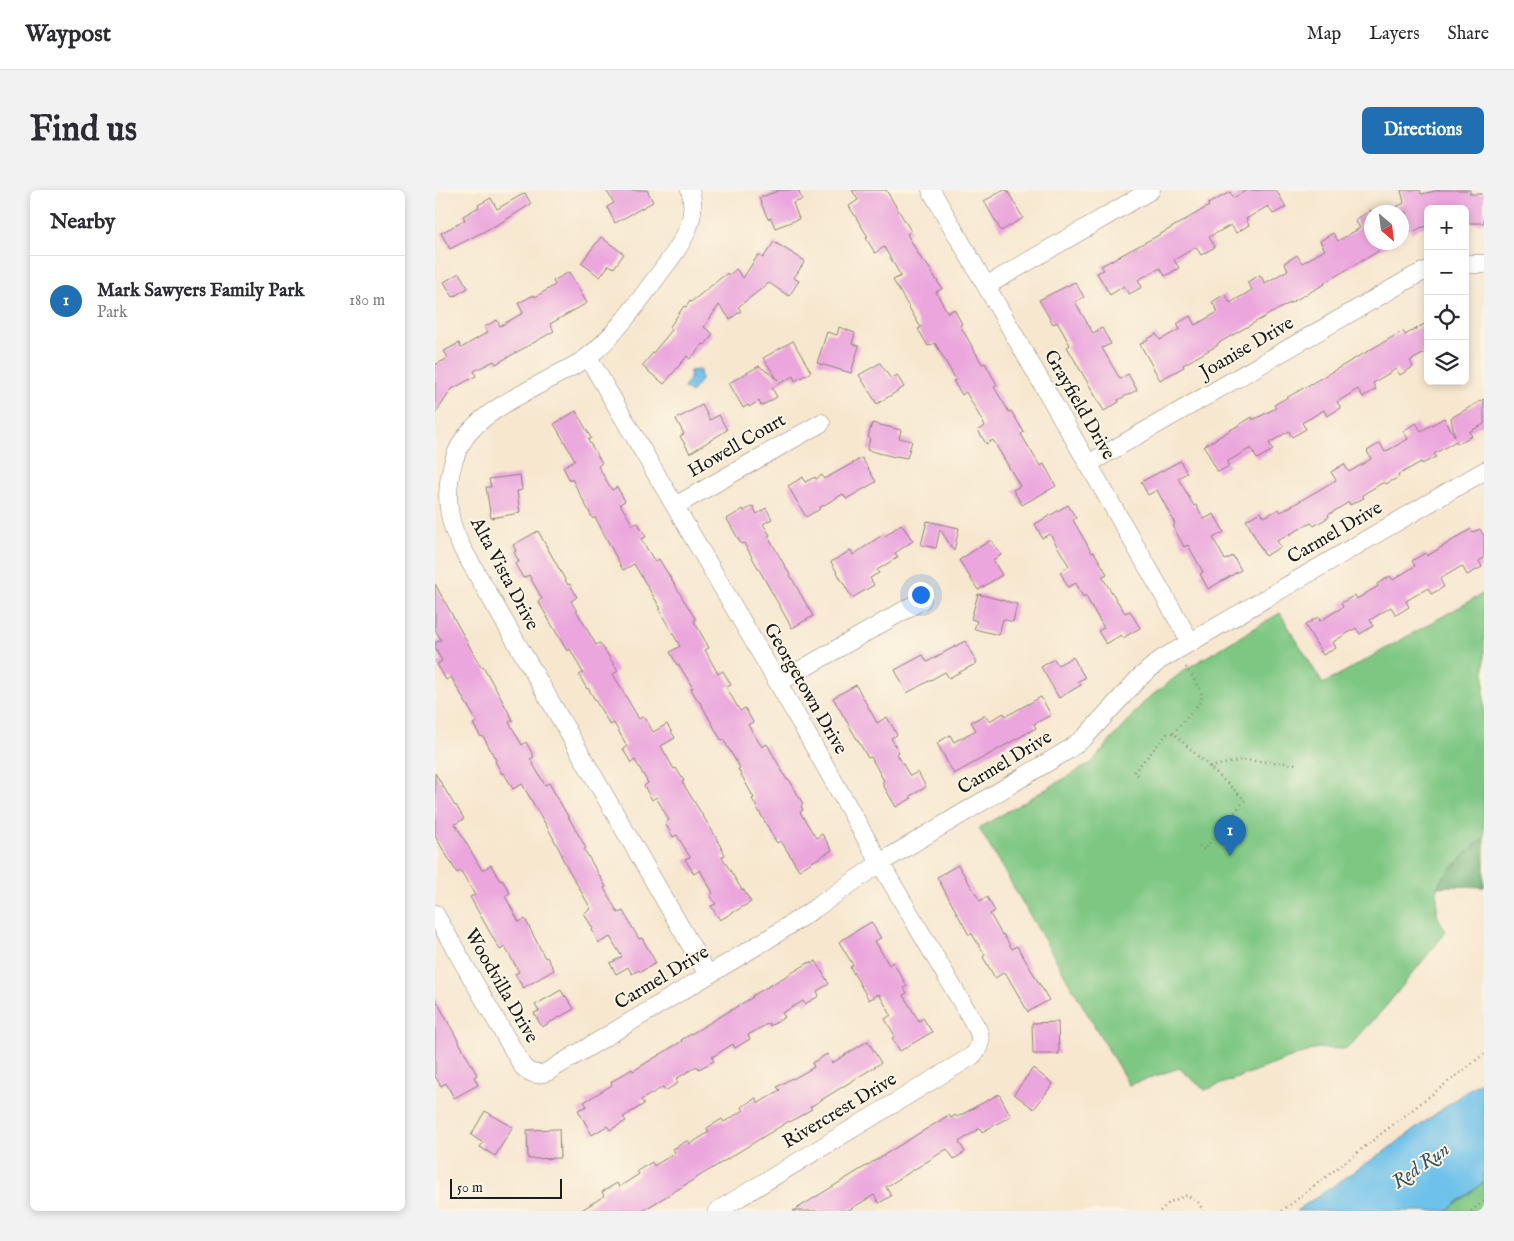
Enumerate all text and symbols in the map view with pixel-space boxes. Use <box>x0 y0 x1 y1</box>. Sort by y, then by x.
text: Waypost <box>25 19 111 50</box>
text: Map <box>1307 23 1341 46</box>
text: Layers <box>1369 23 1420 46</box>
text: Share <box>1448 23 1489 46</box>
button: Directions <box>1362 107 1484 154</box>
text: Find us <box>30 108 137 153</box>
north arrow <box>1364 205 1409 250</box>
map controls <box>1424 205 1469 385</box>
button: + <box>1424 205 1469 250</box>
text: Nearby <box>50 209 115 236</box>
button: − <box>1424 250 1469 295</box>
text: Mark Sawyers Family Park <box>97 279 304 303</box>
text: 1 <box>63 291 69 311</box>
text: 180 m <box>349 291 385 311</box>
button: locate <box>1424 295 1469 340</box>
text: Park <box>97 303 127 323</box>
street label: Joanise Drive <box>1194 311 1299 386</box>
button: layers <box>1424 340 1469 385</box>
street label: Grayfield Drive <box>1038 346 1120 464</box>
street label: Howell Court <box>684 408 791 484</box>
street label: Carmel Drive <box>1283 496 1387 570</box>
street label: Alta Vista Drive <box>464 513 544 635</box>
your location <box>908 582 934 608</box>
street label: Georgetown Drive <box>758 619 852 759</box>
street label: Carmel Drive <box>954 725 1057 801</box>
pin: 1 <box>1214 815 1246 856</box>
street label: Woodvilla Drive <box>459 924 544 1048</box>
street label: Carmel Drive <box>611 940 714 1016</box>
street label: Rivercrest Drive <box>779 1067 902 1154</box>
water label: Red Run <box>1387 1137 1455 1195</box>
scale bar <box>450 1176 563 1199</box>
text: 50 m <box>457 1179 483 1197</box>

